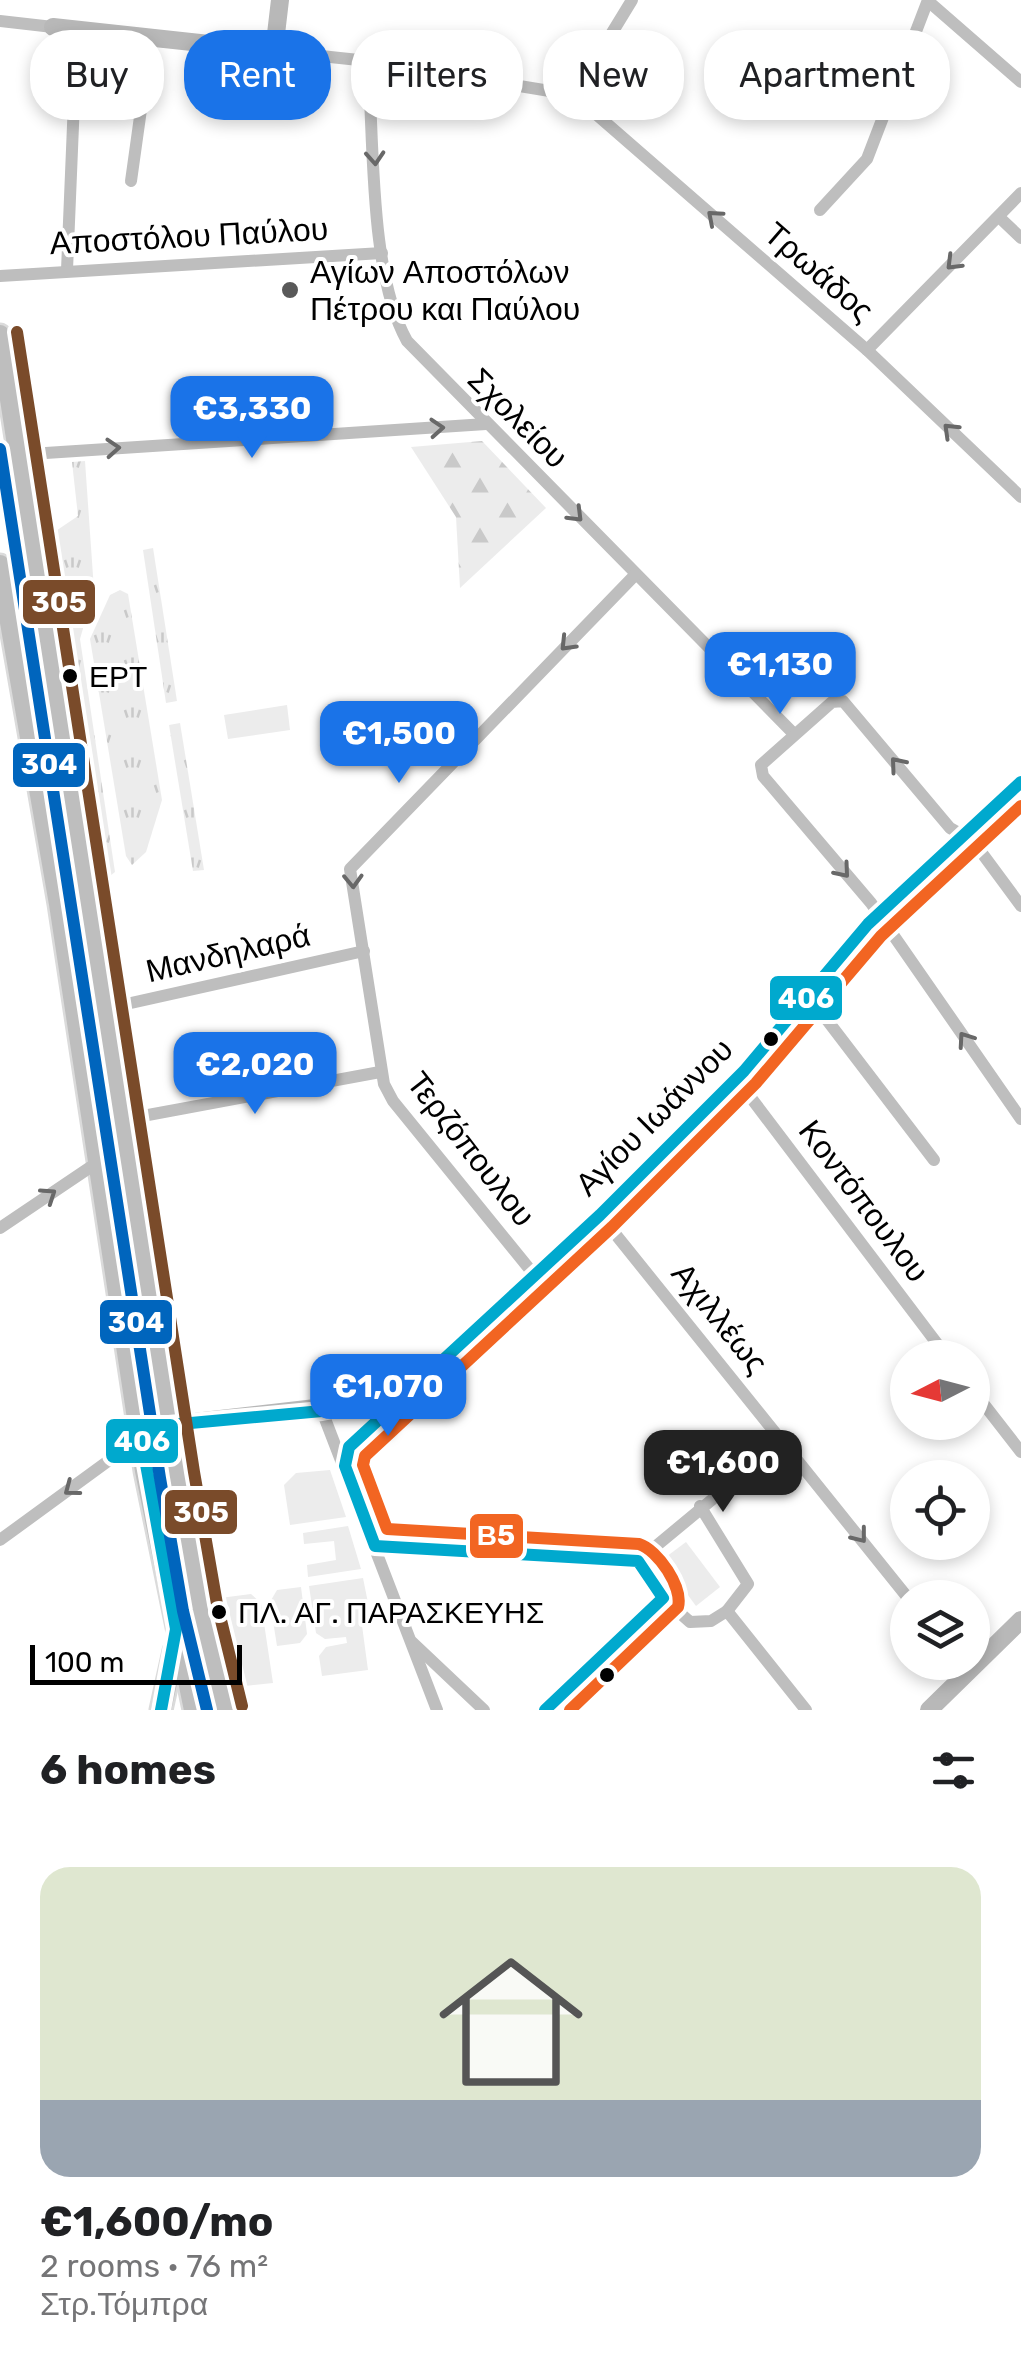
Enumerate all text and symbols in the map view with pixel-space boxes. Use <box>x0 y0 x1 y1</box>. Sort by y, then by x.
chip: Buy <box>30 30 164 120</box>
chip: Rent <box>184 30 331 120</box>
chip: Filters <box>351 30 523 120</box>
chip: New <box>543 30 684 120</box>
chip: Apartment <box>704 30 950 120</box>
one-way arrow <box>364 151 385 167</box>
street label: Αποστόλου Παύλου <box>49 210 329 262</box>
one-way arrow <box>707 210 726 228</box>
street label: Τρωάδος <box>757 214 881 330</box>
one-way arrow <box>947 252 965 270</box>
place label: Αγίων Αποστόλων Πέτρου και Παύλου <box>310 253 580 328</box>
marker: Αγίων Αποστόλων Πέτρου και Παύλου <box>279 279 301 301</box>
street label: Σχολείου <box>460 360 576 476</box>
pin: €3,330 <box>171 376 333 461</box>
text: €3,330 <box>192 389 312 427</box>
one-way arrow <box>429 417 445 439</box>
one-way arrow <box>944 424 962 442</box>
one-way arrow <box>105 438 121 459</box>
one-way arrow <box>564 503 582 521</box>
line badge: 305 <box>21 578 97 626</box>
text: 305 <box>31 586 87 619</box>
pin: €1,130 <box>699 632 861 717</box>
one-way arrow <box>561 633 579 651</box>
text: €1,130 <box>727 645 833 683</box>
place label: ΕΡΤ <box>89 659 147 695</box>
marker: ΕΡΤ <box>60 666 80 686</box>
pin: €1,500 <box>318 701 480 786</box>
text: €1,500 <box>342 714 456 752</box>
line badge: 304 <box>11 741 87 789</box>
text: 304 <box>21 748 77 781</box>
one-way arrow <box>891 758 909 776</box>
one-way arrow <box>832 859 850 877</box>
one-way arrow <box>342 873 363 889</box>
street label: Μανδηλαρά <box>142 916 314 990</box>
line badge: 406 <box>768 974 844 1022</box>
text: 406 <box>778 982 834 1015</box>
unlabelled marker <box>761 1029 781 1049</box>
street label: Αγίου Ιωάννου <box>567 1030 741 1204</box>
pin: €2,020 <box>174 1032 336 1117</box>
one-way arrow <box>959 1032 977 1050</box>
text: €2,020 <box>196 1045 314 1083</box>
street label: Τερζόπουλου <box>399 1064 543 1234</box>
street label: Κοντόπουλου <box>791 1113 937 1289</box>
one-way arrow <box>38 1189 57 1207</box>
street label: Αχιλλέως <box>664 1255 776 1381</box>
line badge: 304 <box>98 1298 174 1346</box>
text: 304 <box>108 1306 164 1339</box>
north arrow <box>890 1340 990 1440</box>
map controls <box>890 1340 990 1680</box>
pin: €1,070 <box>307 1354 469 1439</box>
text: €1,070 <box>332 1367 444 1405</box>
line badge: 406 <box>104 1417 180 1465</box>
text: 406 <box>114 1425 170 1458</box>
pin: €1,600 <box>642 1430 804 1515</box>
text: €1,600 <box>666 1443 780 1481</box>
button: locate <box>890 1460 990 1560</box>
one-way arrow <box>64 1478 82 1495</box>
line badge: 305 <box>163 1488 239 1536</box>
text: 305 <box>173 1496 229 1529</box>
line badge: Β5 <box>468 1512 525 1560</box>
text: Β5 <box>477 1519 515 1552</box>
one-way arrow <box>848 1524 865 1542</box>
button: layers <box>890 1580 990 1680</box>
place label: ΠΛ. ΑΓ. ΠΑΡΑΣΚΕΥΗΣ <box>238 1595 544 1631</box>
marker: ΠΛ. ΑΓ. ΠΑΡΑΣΚΕΥΗΣ <box>209 1602 229 1622</box>
scale bar <box>30 1640 242 1684</box>
text: 100 m <box>45 1646 124 1679</box>
unlabelled marker <box>597 1665 617 1685</box>
icon: filters <box>926 1743 981 1798</box>
text: 6 homes <box>40 1745 216 1795</box>
icon: home <box>421 1932 601 2112</box>
text: €1,600/mo <box>40 2197 273 2247</box>
text: 2 rooms · 76 m² <box>40 2247 268 2285</box>
text: Στρ.Τόμπρα <box>40 2285 208 2323</box>

